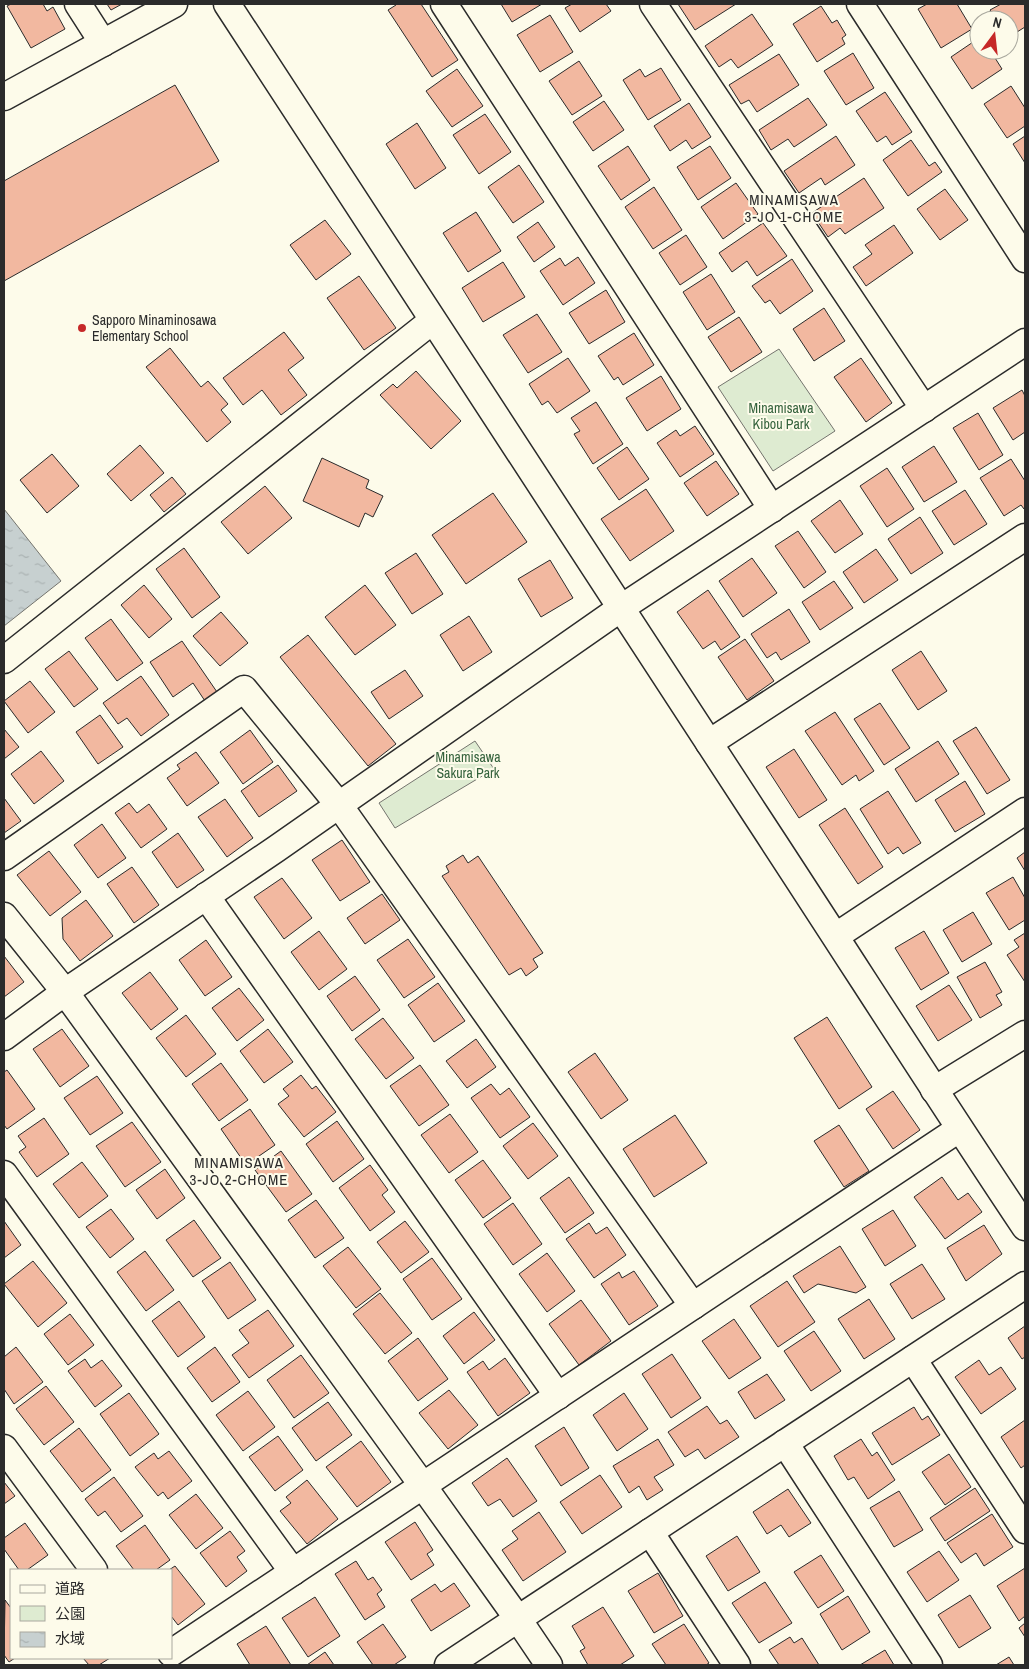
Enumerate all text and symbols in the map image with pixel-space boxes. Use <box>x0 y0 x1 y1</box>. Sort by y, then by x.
north arrow <box>969 10 1019 60</box>
text: N <box>991 13 1004 32</box>
district label: MINAMISAWA 3-JO 1-CHOME <box>745 189 843 227</box>
place label: Sapporo Minaminosawa Elementary School <box>92 311 217 345</box>
marker: Sapporo Minaminosawa Elementary School <box>76 322 88 334</box>
park label: Minamisawa Kibou Park <box>748 399 814 433</box>
park label: Minamisawa Sakura Park <box>435 748 501 782</box>
district label: MINAMISAWA 3-JO 2-CHOME <box>190 1152 288 1190</box>
legend <box>10 1569 172 1659</box>
text: 道路 <box>55 1578 85 1599</box>
text: 公園 <box>55 1603 85 1624</box>
text: 水域 <box>55 1628 85 1649</box>

